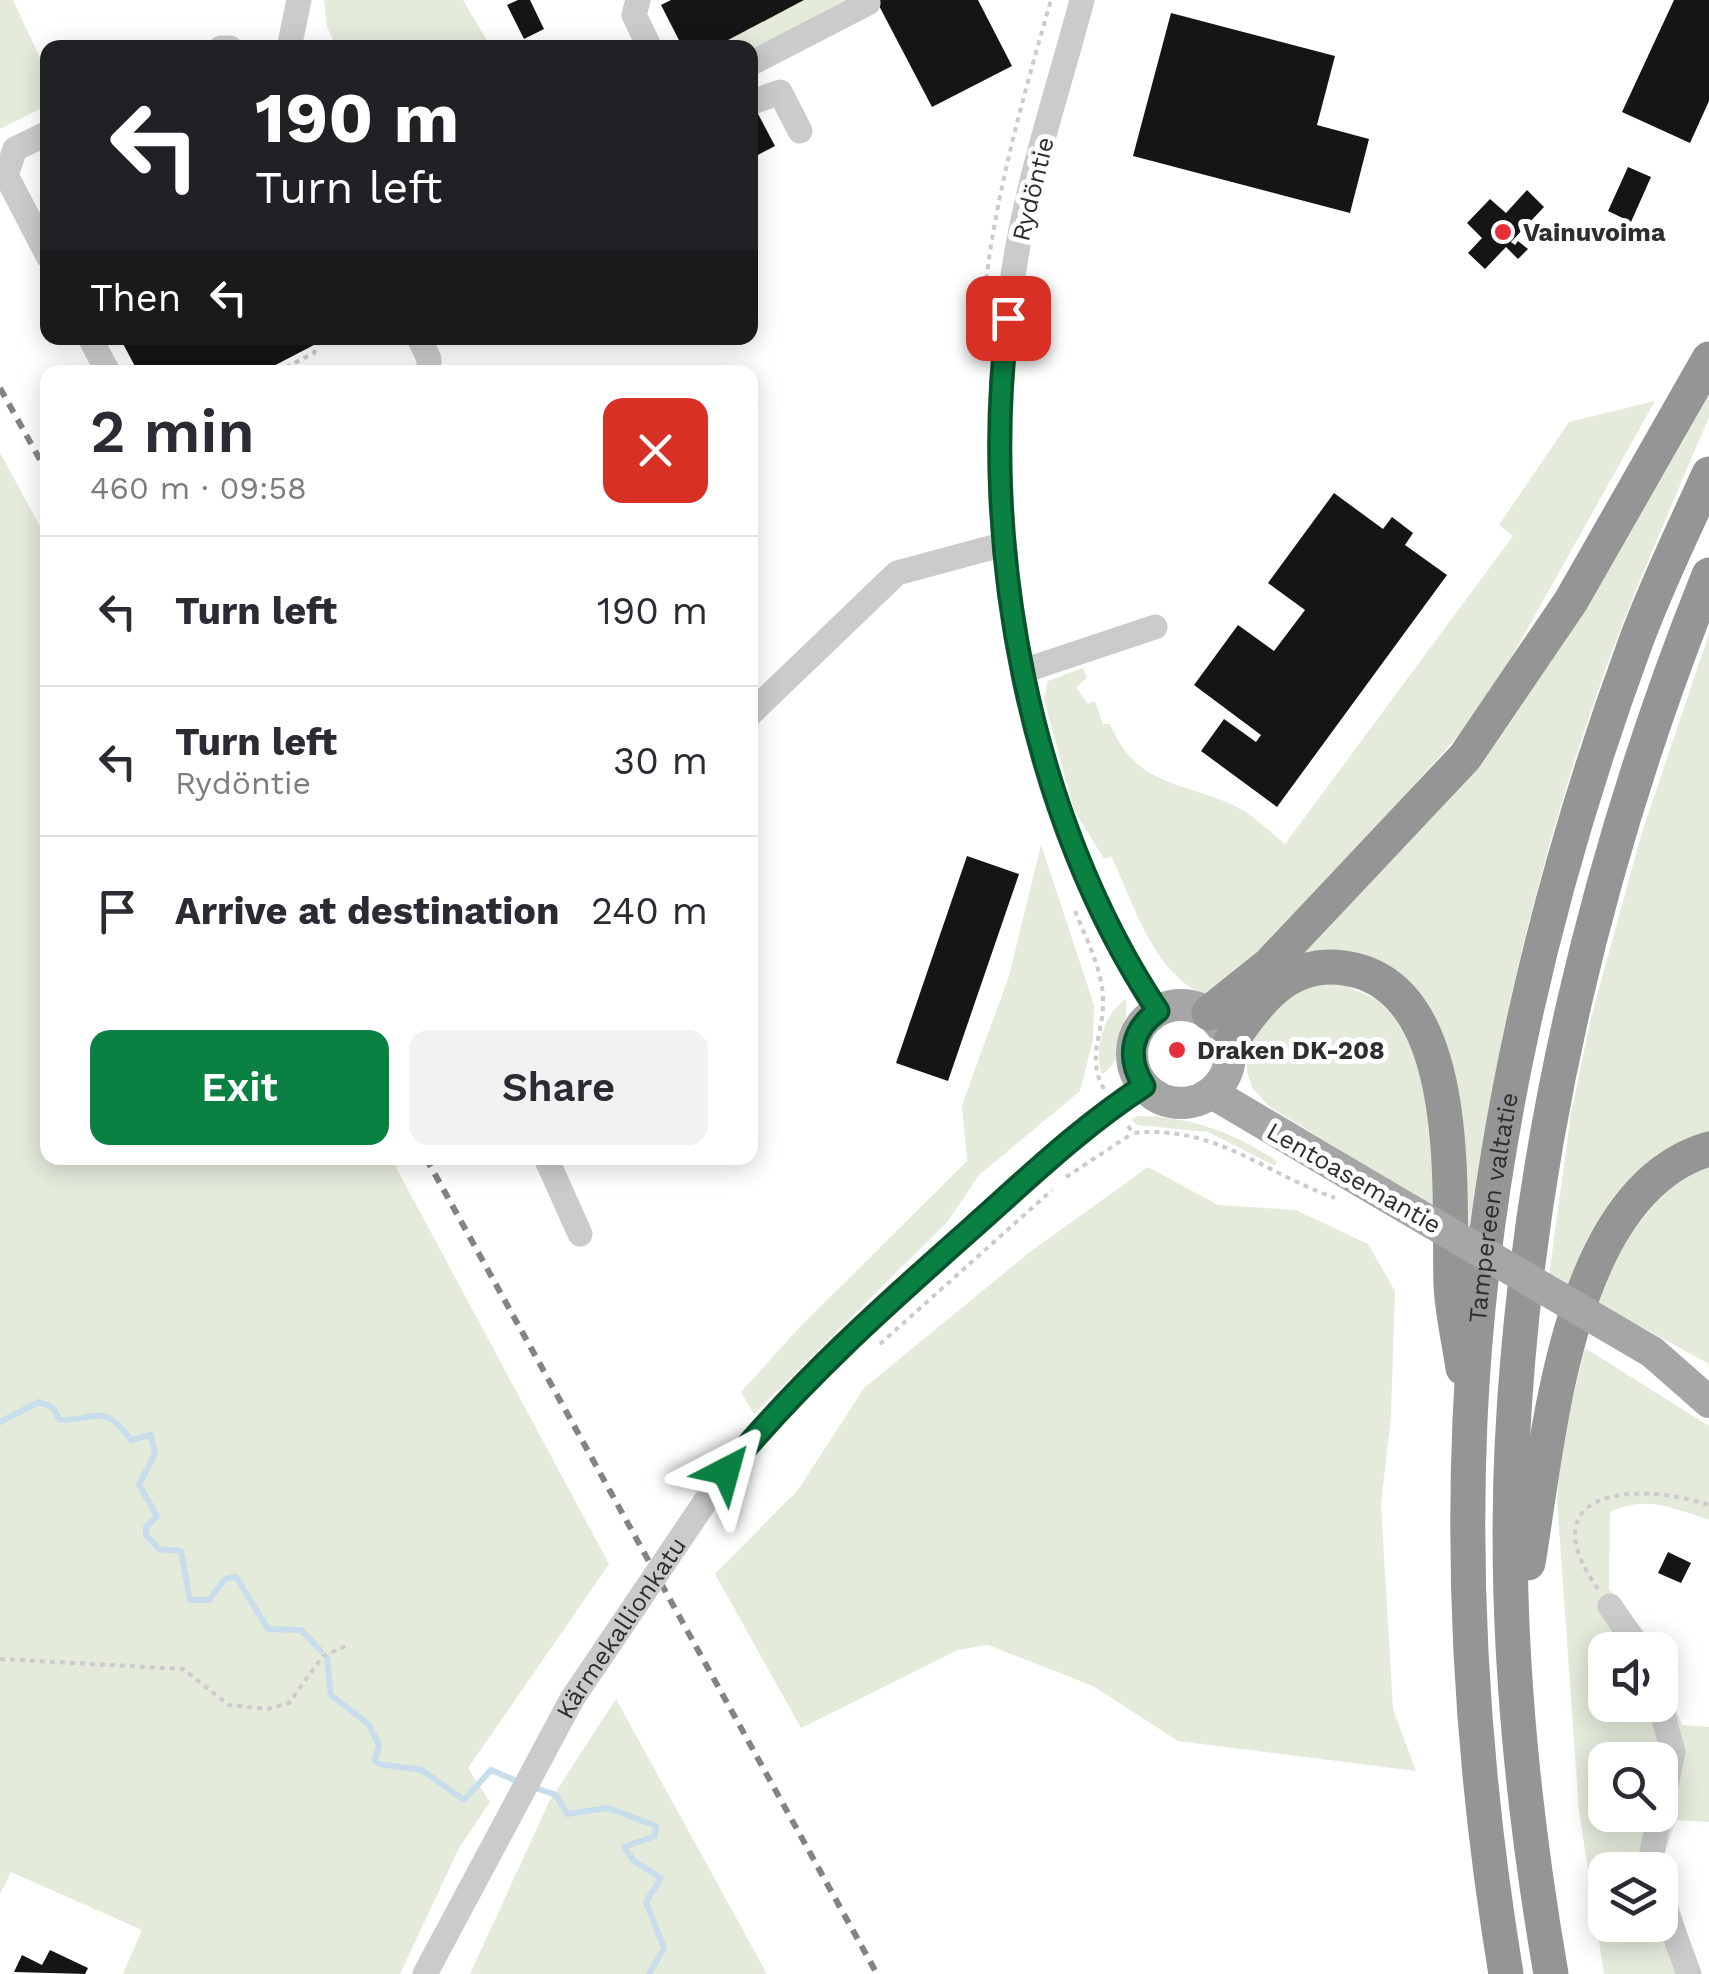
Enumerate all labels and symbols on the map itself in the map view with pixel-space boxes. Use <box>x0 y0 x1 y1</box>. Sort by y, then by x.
street label: Rydöntie <box>1006 134 1060 244</box>
place label: Vainuvoima <box>1523 218 1666 247</box>
marker: Vainuvoima <box>1492 221 1514 243</box>
pin <box>966 276 1051 361</box>
place label: Draken DK-208 <box>1197 1036 1385 1065</box>
marker: Draken DK-208 <box>1166 1039 1188 1061</box>
street label: Tampereen valtatie <box>1462 1090 1524 1324</box>
street label: Lentoasemantie <box>1262 1116 1446 1240</box>
position arrow <box>674 1419 778 1523</box>
street label: Kärmekallionkatu <box>550 1531 692 1724</box>

